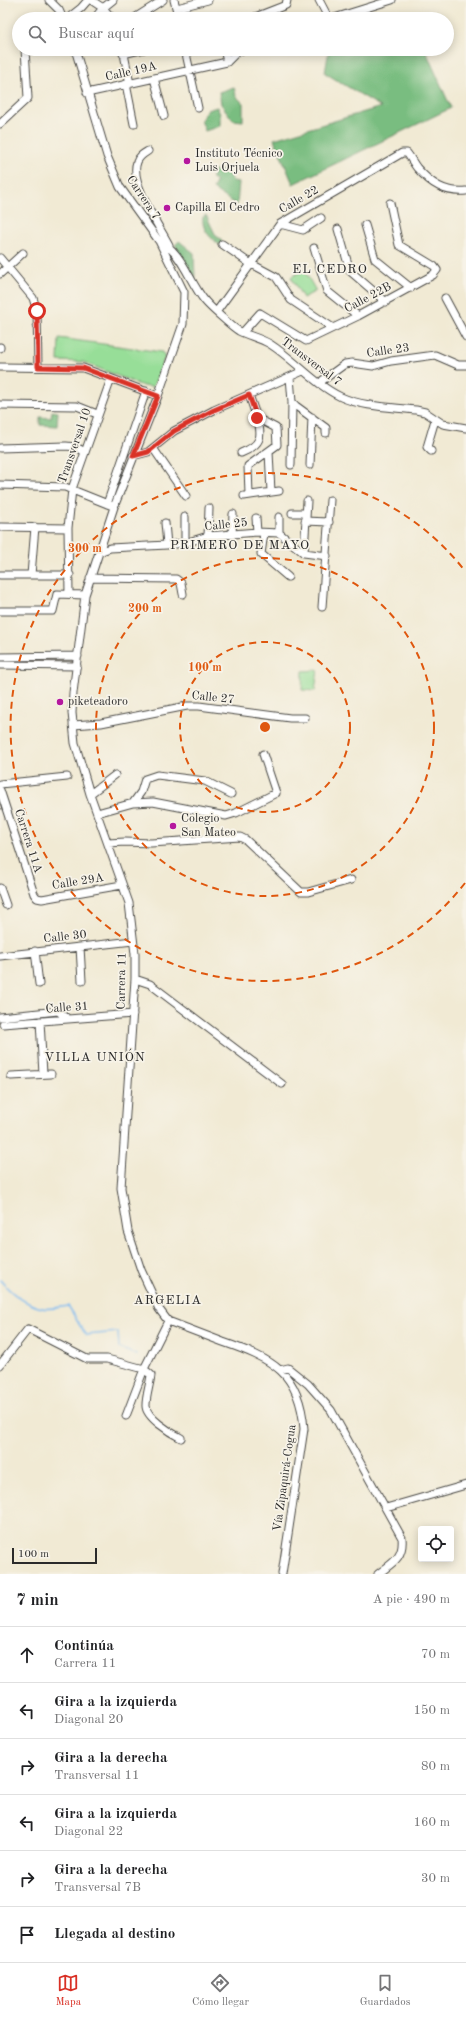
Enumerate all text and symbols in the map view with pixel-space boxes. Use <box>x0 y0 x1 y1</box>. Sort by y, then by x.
search box <box>12 12 454 56</box>
icon: search <box>26 23 48 45</box>
text: Buscar aquí <box>58 27 134 42</box>
street label: Calle 19A <box>104 60 158 84</box>
place label: Instituto Técnico Luis Orjuela <box>195 148 282 174</box>
marker: Instituto Técnico Luis Orjuela <box>182 156 192 166</box>
street label: Carrera 7 <box>124 174 162 222</box>
street label: Calle 22 <box>277 184 321 216</box>
place label: Capilla El Cedro <box>175 202 260 214</box>
marker: Capilla El Cedro <box>162 203 172 213</box>
district label: EL CEDRO <box>292 263 368 276</box>
street label: Calle 22B <box>342 281 394 315</box>
route start <box>28 302 46 320</box>
street label: Transversal 7 <box>279 336 343 388</box>
street label: Calle 23 <box>366 342 410 360</box>
street label: Transversal 10 <box>56 407 94 485</box>
route end <box>248 409 266 427</box>
street label: Calle 25 <box>204 516 248 533</box>
district label: PRIMERO DE MAYO <box>170 539 310 552</box>
text: 300 m <box>68 543 102 555</box>
text: 200 m <box>128 603 162 615</box>
text: 100 m <box>188 662 222 674</box>
street label: Calle 27 <box>191 690 235 706</box>
place label: piketeadoro <box>68 696 128 708</box>
marker: piketeadoro <box>55 697 65 707</box>
centre of rings <box>258 720 272 734</box>
street label: Carrera 11A <box>12 807 44 875</box>
place label: Colegio San Mateo <box>181 813 236 839</box>
marker: Colegio San Mateo <box>168 821 178 831</box>
street label: Calle 29A <box>51 872 105 892</box>
street label: Calle 30 <box>43 929 87 945</box>
street label: Carrera 11 <box>115 952 129 1010</box>
street label: Calle 31 <box>45 1001 89 1015</box>
district label: VILLA UNIÓN <box>44 1048 146 1064</box>
district label: ARGELIA <box>134 1294 202 1307</box>
street label: Vía Zipaquirá-Cogua <box>272 1424 298 1532</box>
map controls <box>418 1526 454 1562</box>
button: locate <box>418 1526 454 1562</box>
scale bar <box>12 1546 97 1565</box>
text: 100 m <box>18 1549 49 1560</box>
text: 7 min <box>16 1592 59 1609</box>
text: A pie · 490 m <box>373 1593 450 1606</box>
text: Continúa <box>54 1639 114 1654</box>
icon: ahead <box>16 1644 38 1666</box>
text: 70 m <box>421 1648 450 1661</box>
text: Carrera 11 <box>54 1657 116 1670</box>
text: Gira a la izquierda <box>54 1695 177 1710</box>
icon: left <box>16 1700 38 1722</box>
text: 150 m <box>413 1704 450 1717</box>
text: Diagonal 20 <box>54 1713 123 1726</box>
text: Gira a la derecha <box>54 1751 168 1766</box>
icon: right <box>16 1756 38 1778</box>
text: 80 m <box>421 1760 450 1773</box>
text: Transversal 11 <box>54 1769 140 1782</box>
text: Gira a la izquierda <box>54 1807 177 1822</box>
icon: left <box>16 1812 38 1834</box>
text: 160 m <box>413 1816 450 1829</box>
text: Diagonal 22 <box>54 1825 123 1838</box>
text: Gira a la derecha <box>54 1863 168 1878</box>
icon: right <box>16 1868 38 1890</box>
text: 30 m <box>421 1872 450 1885</box>
text: Transversal 7B <box>54 1881 141 1894</box>
icon: arrive <box>16 1924 38 1946</box>
text: Llegada al destino <box>54 1927 175 1942</box>
tab: Mapa <box>55 1972 81 2010</box>
tab: Cómo llegar <box>192 1972 249 2010</box>
tab: Guardados <box>360 1972 411 2010</box>

